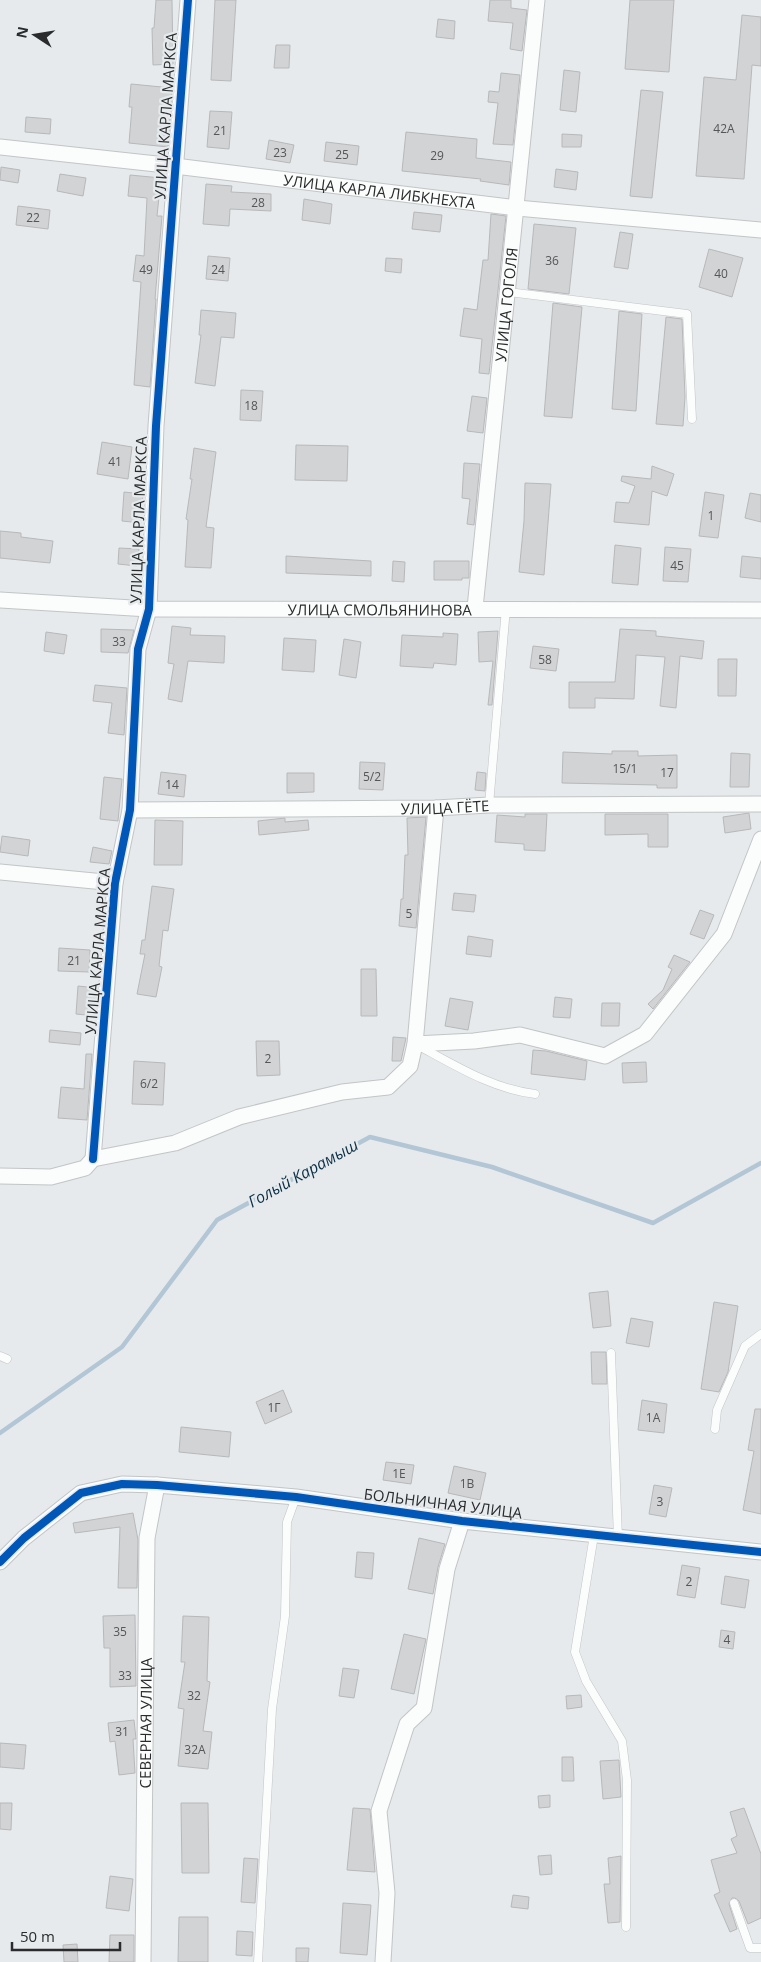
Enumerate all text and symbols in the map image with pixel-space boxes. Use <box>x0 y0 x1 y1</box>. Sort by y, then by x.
north arrow <box>10 10 60 60</box>
text: N <box>11 25 32 40</box>
street label: УЛИЦА КАРЛА МАРКСА <box>149 31 181 200</box>
house number: 42А <box>713 120 735 137</box>
house number: 21 <box>213 122 227 139</box>
house number: 23 <box>273 144 287 161</box>
house number: 25 <box>335 146 349 163</box>
house number: 29 <box>430 147 444 164</box>
street label: УЛИЦА КАРЛА ЛИБКНЕХТА <box>282 169 477 213</box>
house number: 28 <box>251 194 265 211</box>
house number: 22 <box>26 209 40 226</box>
street label: УЛИЦА ГОГОЛЯ <box>490 247 522 363</box>
house number: 36 <box>545 252 559 269</box>
house number: 49 <box>139 261 153 278</box>
house number: 24 <box>211 261 225 278</box>
house number: 40 <box>714 265 728 282</box>
house number: 18 <box>244 397 258 414</box>
street label: УЛИЦА КАРЛА МАРКСА <box>125 436 151 604</box>
house number: 41 <box>108 453 122 470</box>
house number: 1 <box>708 507 714 524</box>
house number: 45 <box>670 557 684 574</box>
street label: УЛИЦА СМОЛЬЯНИНОВА <box>288 599 472 620</box>
house number: 33 <box>112 633 126 650</box>
house number: 58 <box>538 651 552 668</box>
house number: 15/1 <box>613 760 637 777</box>
house number: 17 <box>660 764 674 781</box>
house number: 5/2 <box>363 768 381 785</box>
house number: 14 <box>165 776 179 793</box>
street label: УЛИЦА ГЁТЕ <box>401 795 490 818</box>
street label: УЛИЦА КАРЛА МАРКСА <box>80 866 114 1035</box>
house number: 5 <box>406 905 413 922</box>
house number: 21 <box>67 952 81 969</box>
house number: 2 <box>265 1050 272 1067</box>
house number: 6/2 <box>140 1075 158 1092</box>
water label: Голый Карамыш <box>244 1134 362 1212</box>
house number: 1Г <box>267 1399 281 1416</box>
house number: 1А <box>646 1409 661 1426</box>
house number: 1Е <box>392 1465 406 1482</box>
house number: 1В <box>460 1475 475 1492</box>
street label: БОЛЬНИЧНАЯ УЛИЦА <box>363 1483 524 1523</box>
house number: 3 <box>657 1493 664 1510</box>
house number: 2 <box>686 1573 693 1590</box>
house number: 35 <box>113 1623 127 1640</box>
house number: 4 <box>724 1631 731 1648</box>
street label: СЕВЕРНАЯ УЛИЦА <box>135 1657 156 1788</box>
house number: 33 <box>118 1667 132 1684</box>
house number: 32 <box>187 1687 201 1704</box>
house number: 31 <box>115 1723 129 1740</box>
house number: 32А <box>184 1741 206 1758</box>
scale bar <box>12 1920 120 1952</box>
text: 50 m <box>20 1926 55 1946</box>

